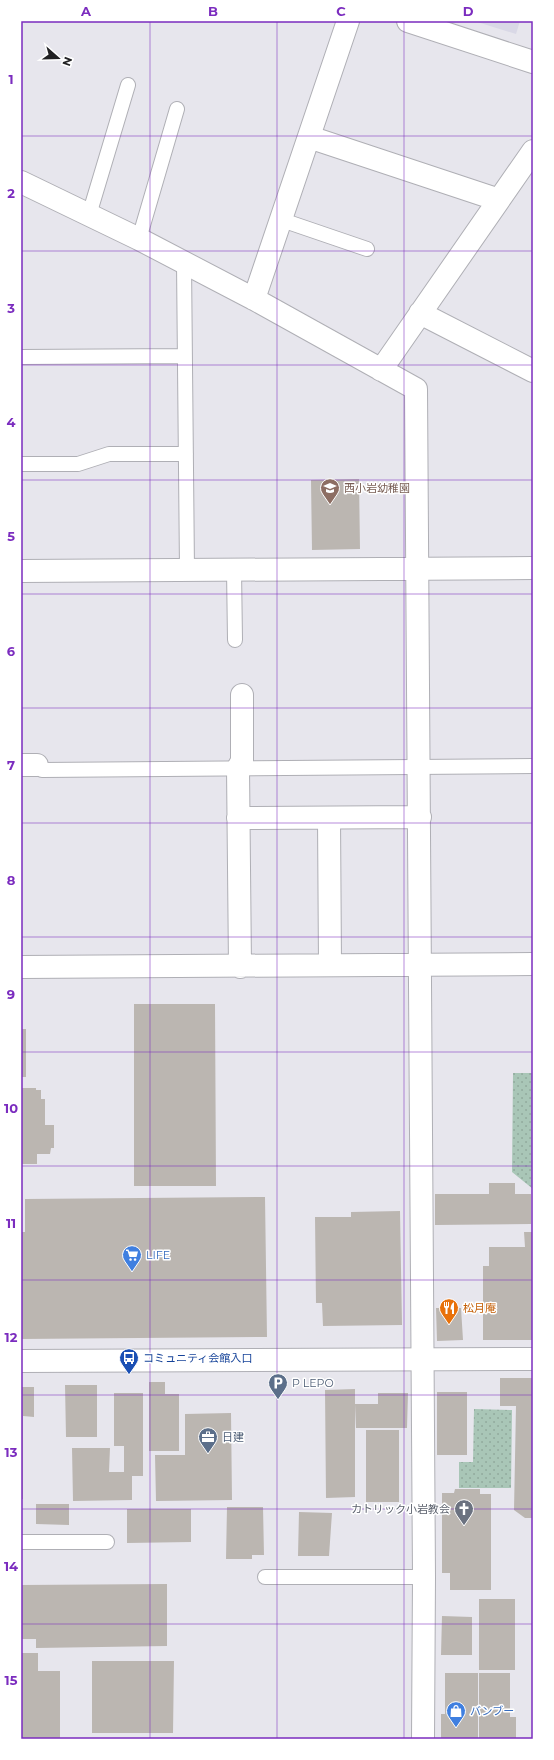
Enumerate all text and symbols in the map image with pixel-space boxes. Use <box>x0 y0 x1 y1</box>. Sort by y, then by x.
text: A <box>80 3 92 19</box>
text: B <box>208 3 218 19</box>
text: C <box>336 3 346 19</box>
text: D <box>463 3 474 19</box>
north arrow <box>38 38 78 78</box>
text: N <box>59 55 75 68</box>
text: 1 <box>8 71 14 87</box>
text: 2 <box>7 185 15 201</box>
text: 3 <box>6 300 15 316</box>
text: 4 <box>7 414 16 430</box>
school or university icon: 西小岩幼稚園 <box>319 477 341 505</box>
place label: 西小岩幼稚園 <box>344 481 410 495</box>
text: 5 <box>7 528 15 544</box>
text: 6 <box>7 643 16 659</box>
text: 7 <box>7 757 15 773</box>
text: 8 <box>7 872 16 888</box>
text: 9 <box>7 986 15 1002</box>
text: 10 <box>4 1100 18 1116</box>
text: 11 <box>6 1215 16 1231</box>
supermarket icon: LIFE <box>121 1244 143 1272</box>
place label: LIFE <box>146 1248 170 1262</box>
restaurant icon: 松月庵 <box>438 1297 460 1325</box>
place label: 松月庵 <box>463 1301 496 1315</box>
text: 12 <box>5 1329 18 1345</box>
bus stop icon: コミュニティ会館入口 <box>118 1347 140 1375</box>
place label: コミュニティ会館入口 <box>143 1351 252 1365</box>
parking icon: P LEPO <box>267 1372 289 1400</box>
place label: P LEPO <box>292 1376 334 1390</box>
office icon: 日建 <box>197 1426 219 1454</box>
place label: 日建 <box>222 1430 244 1444</box>
text: 13 <box>5 1444 18 1460</box>
church icon: カトリック小岩教会 <box>453 1498 475 1526</box>
place label: カトリック小岩教会 <box>351 1502 450 1516</box>
text: 14 <box>4 1558 18 1574</box>
text: 15 <box>5 1672 18 1688</box>
shop icon: バンブー <box>445 1700 467 1728</box>
place label: バンブー <box>470 1704 514 1718</box>

